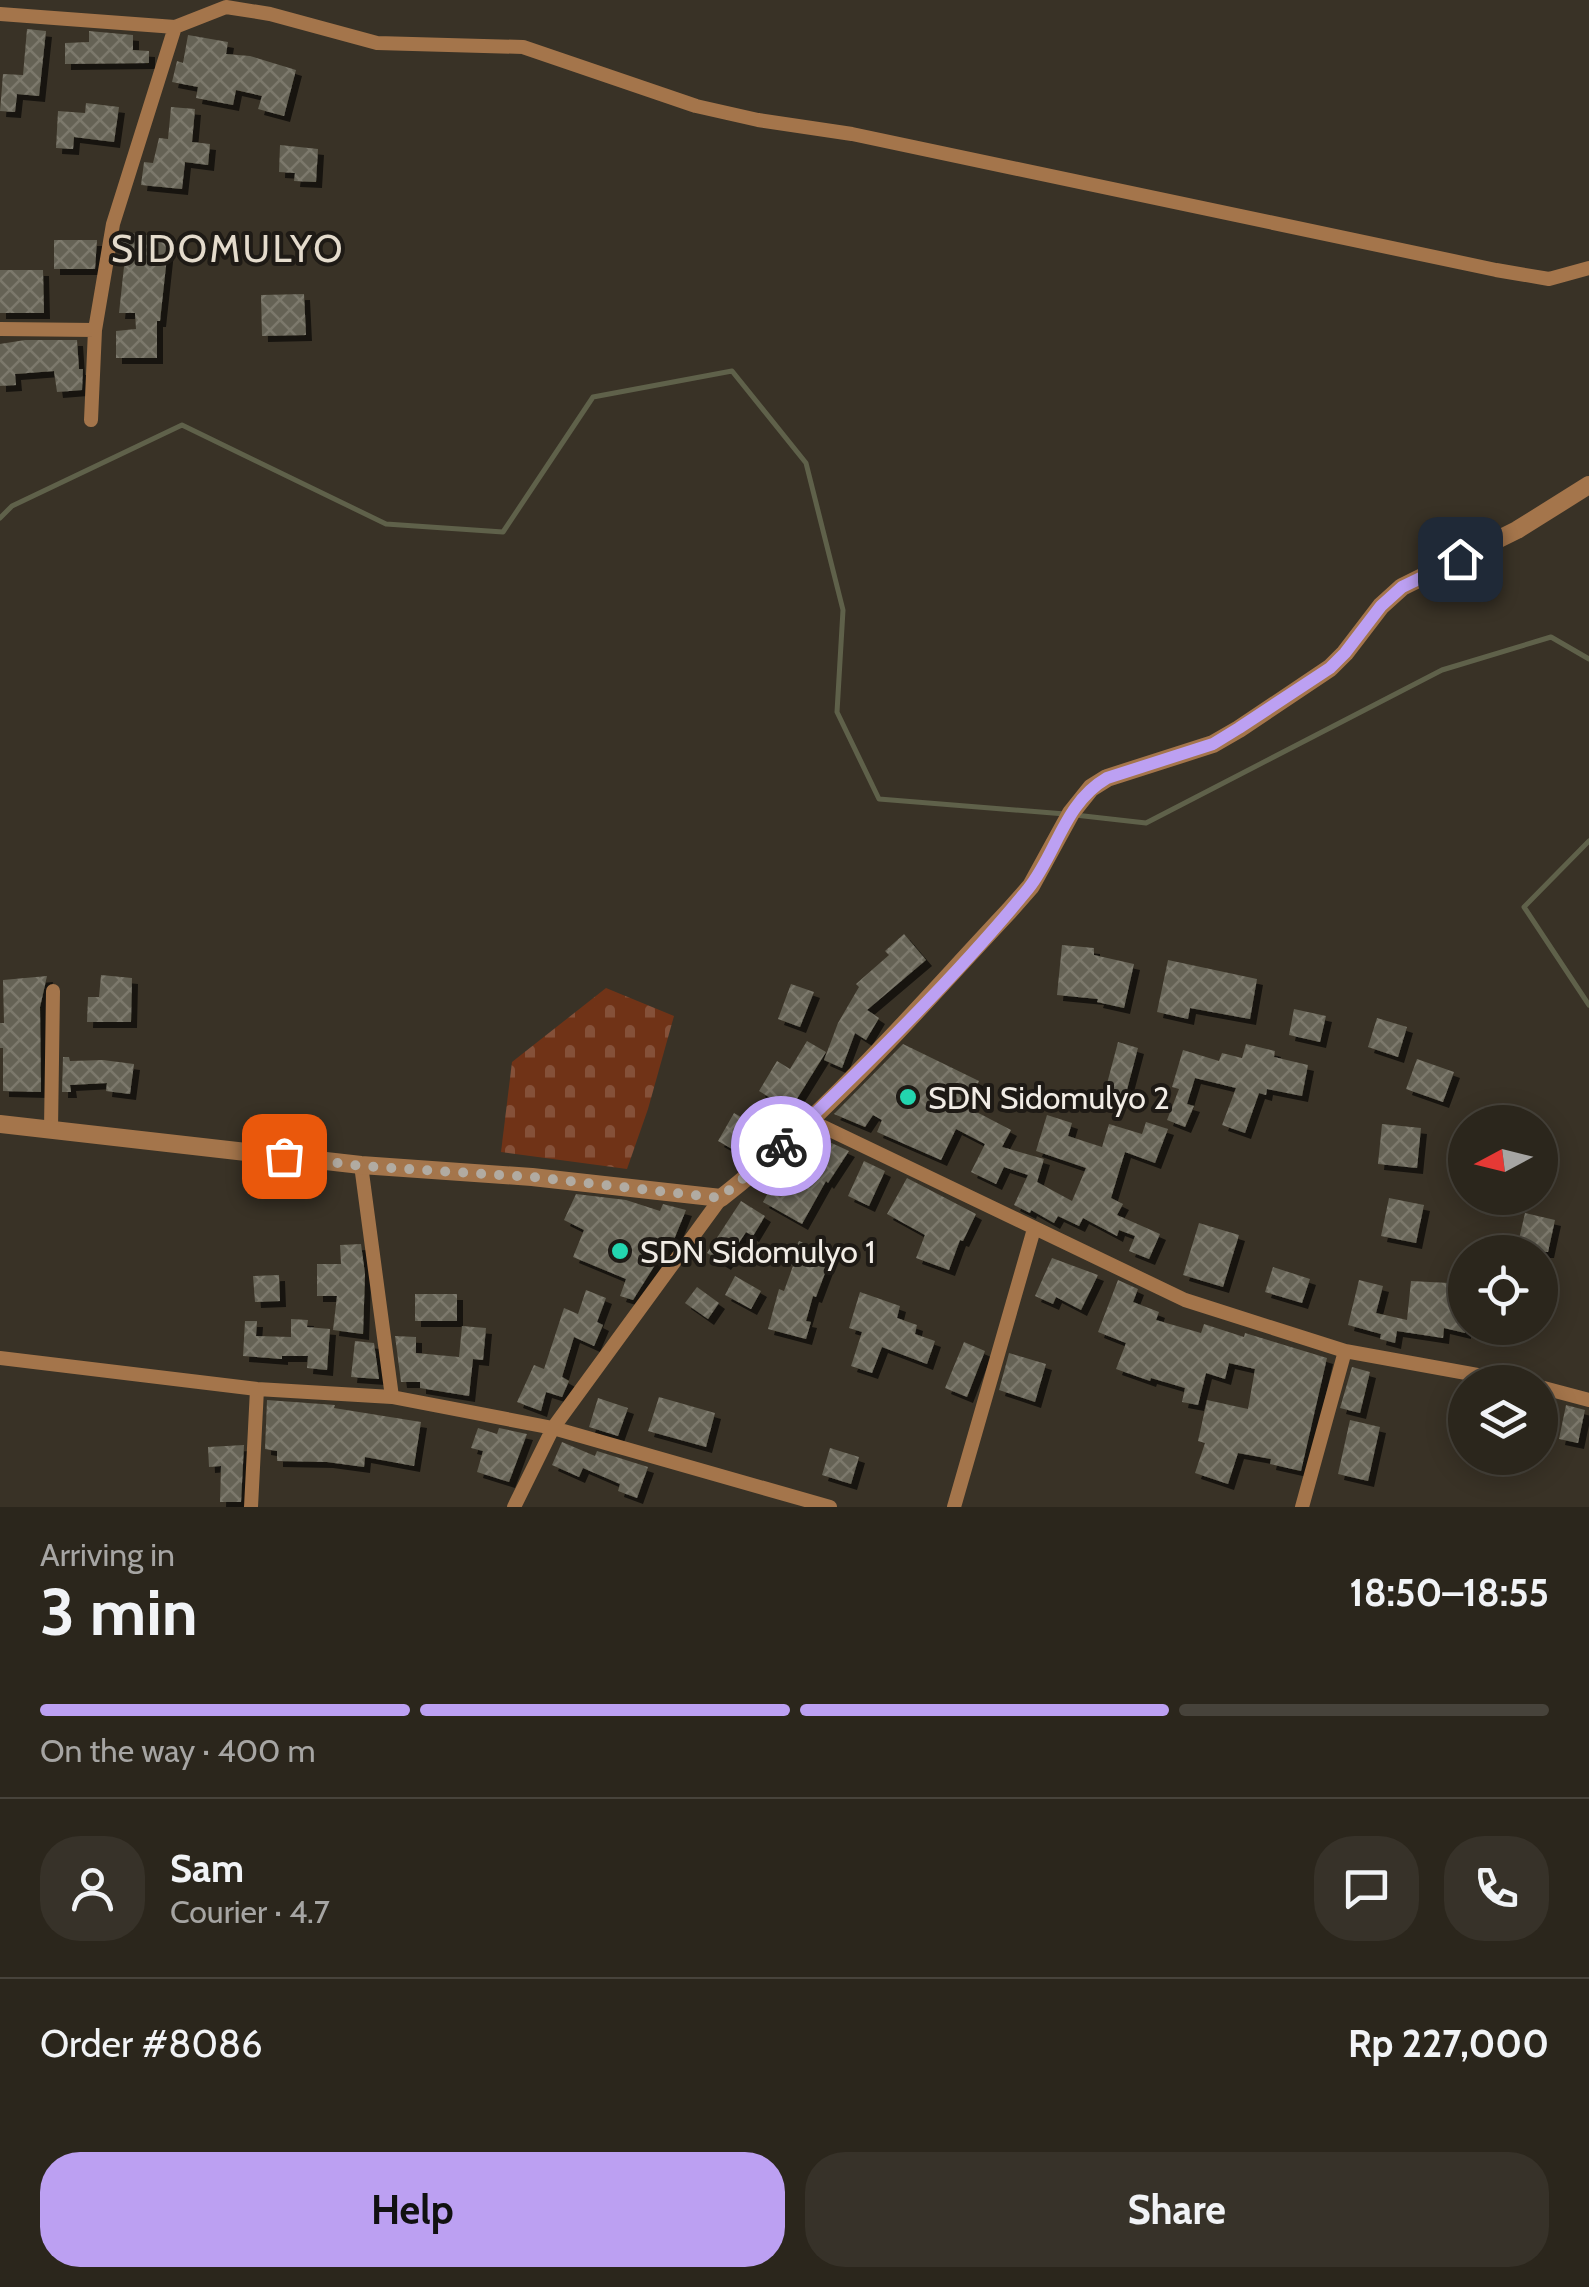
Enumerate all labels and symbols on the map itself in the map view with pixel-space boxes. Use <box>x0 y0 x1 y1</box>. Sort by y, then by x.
district label: SIDOMULYO <box>111 225 345 272</box>
pin <box>1418 517 1503 602</box>
place label: SDN Sidomulyo 2 <box>928 1078 1170 1117</box>
marker: SDN Sidomulyo 2 <box>897 1086 919 1108</box>
courier <box>731 1096 831 1196</box>
north arrow <box>1448 1105 1558 1215</box>
pin <box>242 1114 327 1199</box>
place label: SDN Sidomulyo 1 <box>640 1232 876 1271</box>
marker: SDN Sidomulyo 1 <box>609 1240 631 1262</box>

